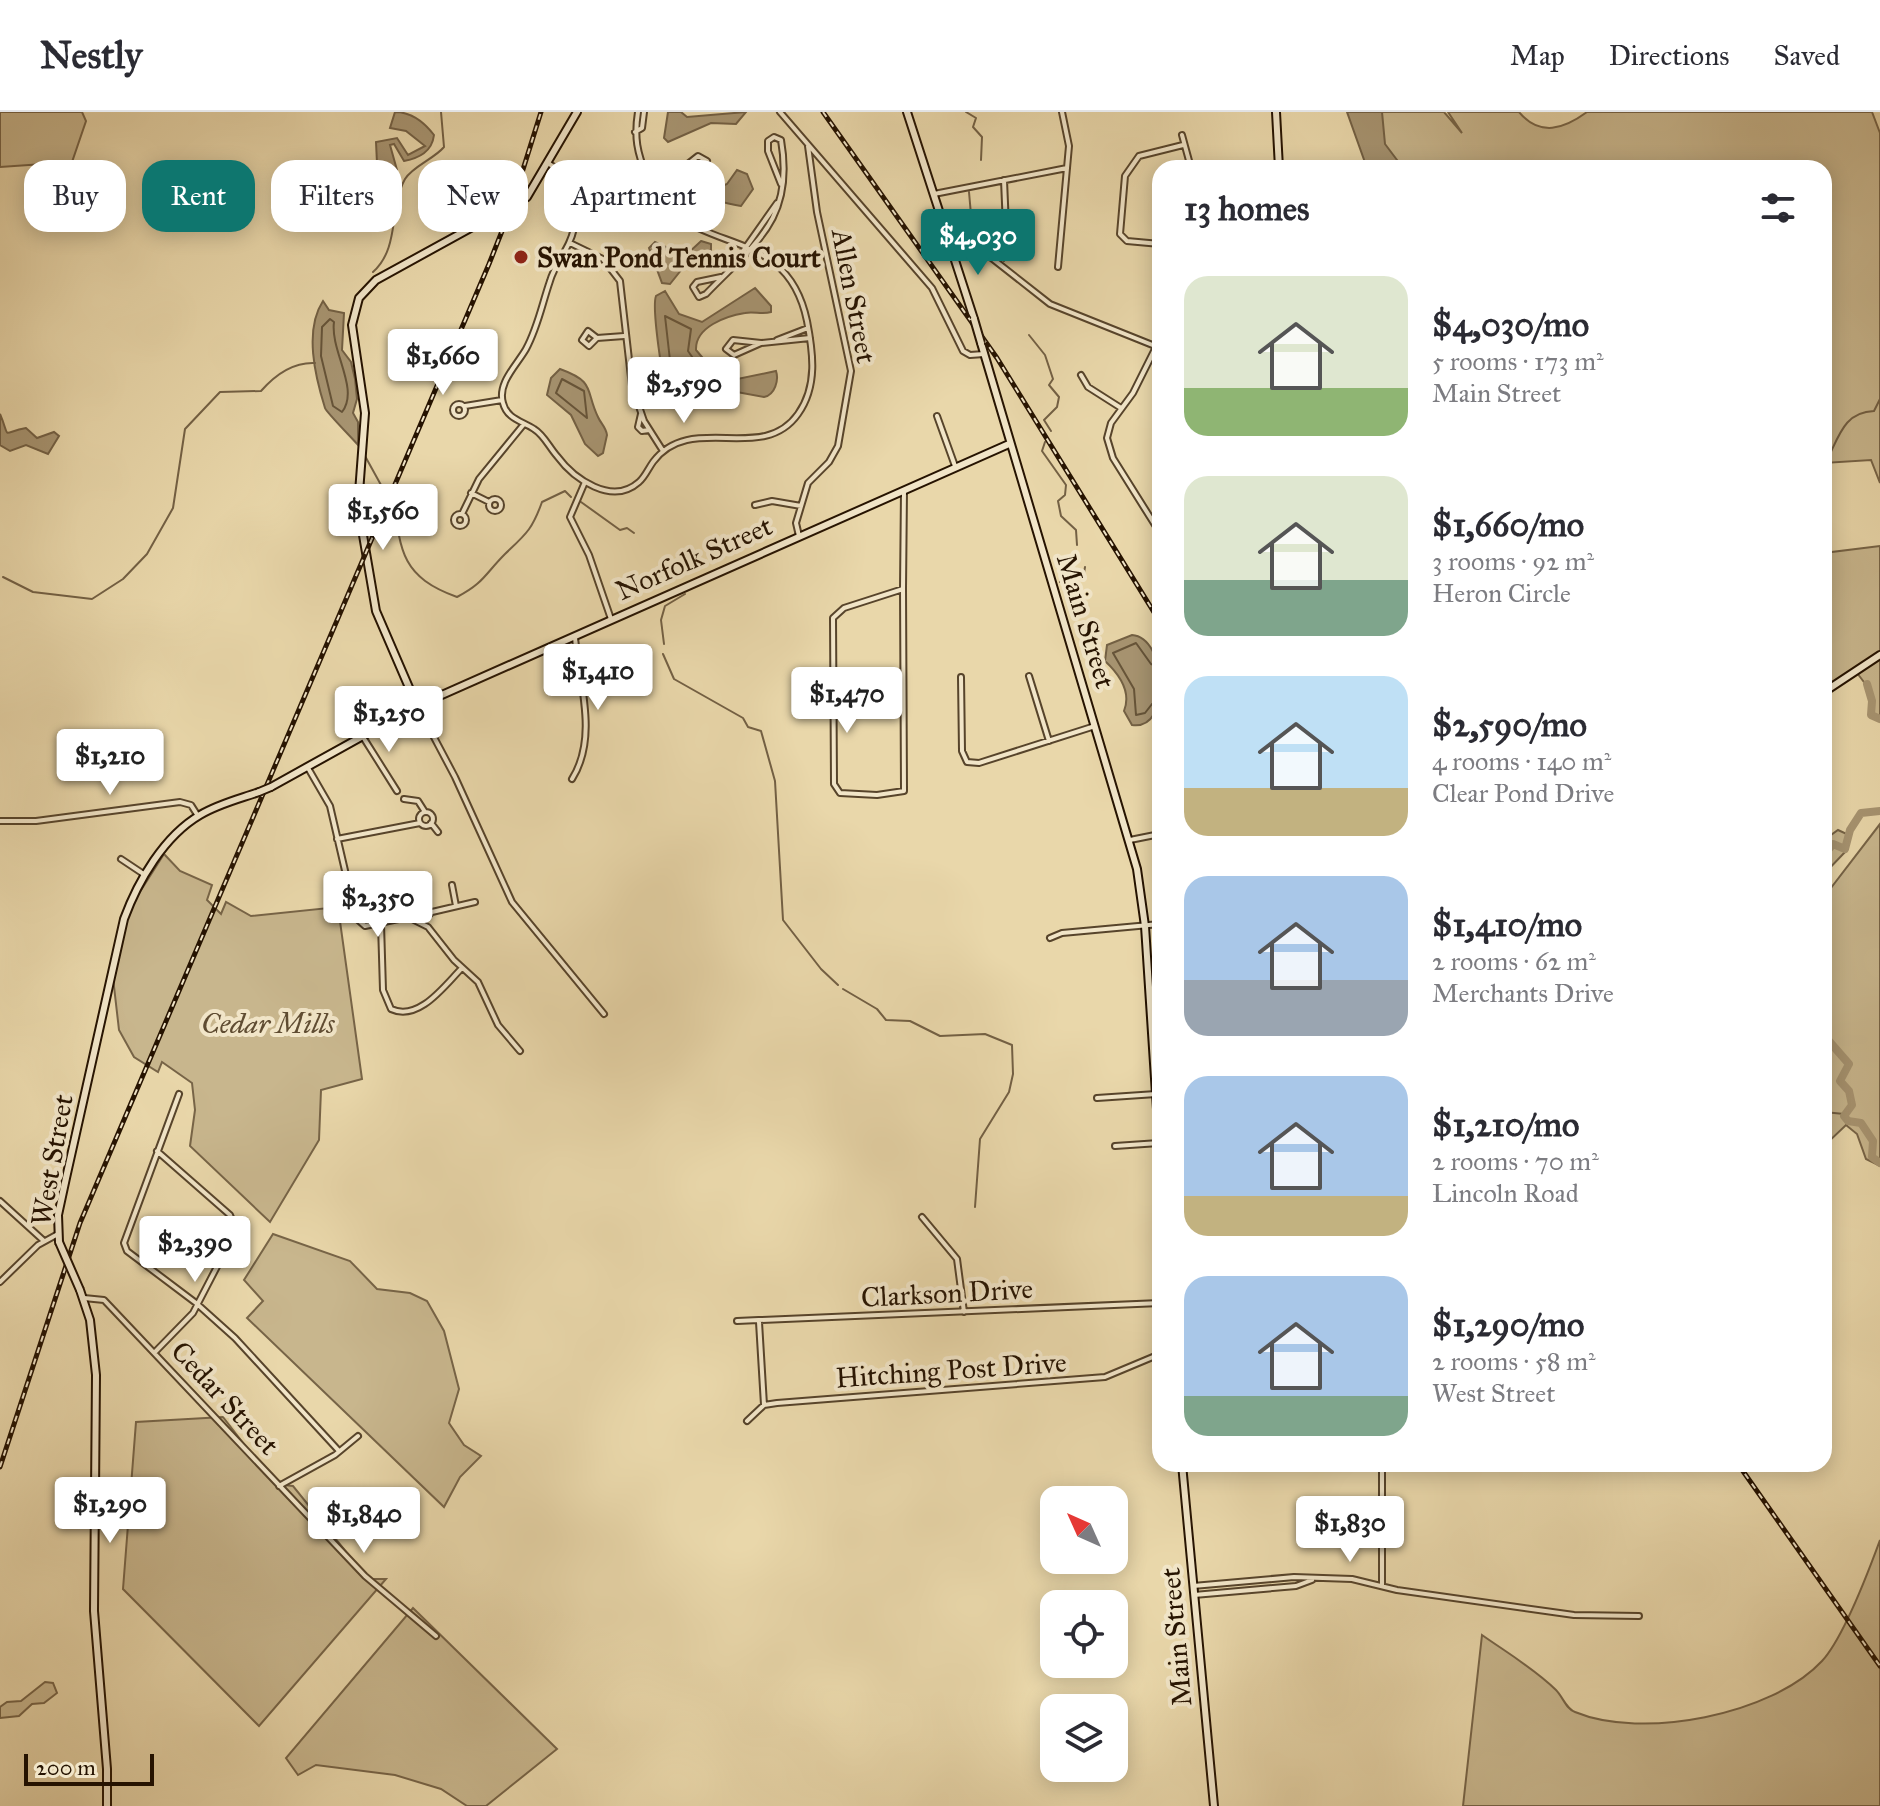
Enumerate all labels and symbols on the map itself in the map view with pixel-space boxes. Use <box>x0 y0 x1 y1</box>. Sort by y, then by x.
pin: $4,030 <box>913 209 1043 277</box>
street label: Allen Street <box>824 225 884 366</box>
place label: Swan Pond Tennis Court <box>537 240 821 275</box>
marker: Swan Pond Tennis Court <box>512 248 530 266</box>
pin: $1,660 <box>378 329 508 397</box>
pin: $2,590 <box>619 357 749 425</box>
pin: $1,560 <box>318 484 448 552</box>
street label: Norfolk Street <box>610 508 778 608</box>
street label: Main Street <box>1049 549 1123 693</box>
pin: $1,410 <box>533 644 663 712</box>
pin: $1,470 <box>782 667 912 735</box>
pin: $1,250 <box>324 686 454 754</box>
pin: $1,210 <box>45 729 175 797</box>
pin: $2,350 <box>313 871 443 939</box>
park label: Cedar Mills <box>201 1006 336 1041</box>
street label: West Street <box>23 1091 81 1228</box>
pin: $2,390 <box>130 1216 260 1284</box>
street label: Clarkson Drive <box>860 1271 1034 1315</box>
street label: Cedar Street <box>164 1334 287 1462</box>
street label: Hitching Post Drive <box>834 1344 1068 1396</box>
pin: $1,290 <box>45 1477 175 1545</box>
north arrow <box>1040 1486 1128 1574</box>
pin: $1,840 <box>299 1487 429 1555</box>
pin: $1,830 <box>1285 1496 1415 1564</box>
street label: Main Street <box>1152 1566 1199 1708</box>
scale bar <box>24 1750 154 1786</box>

